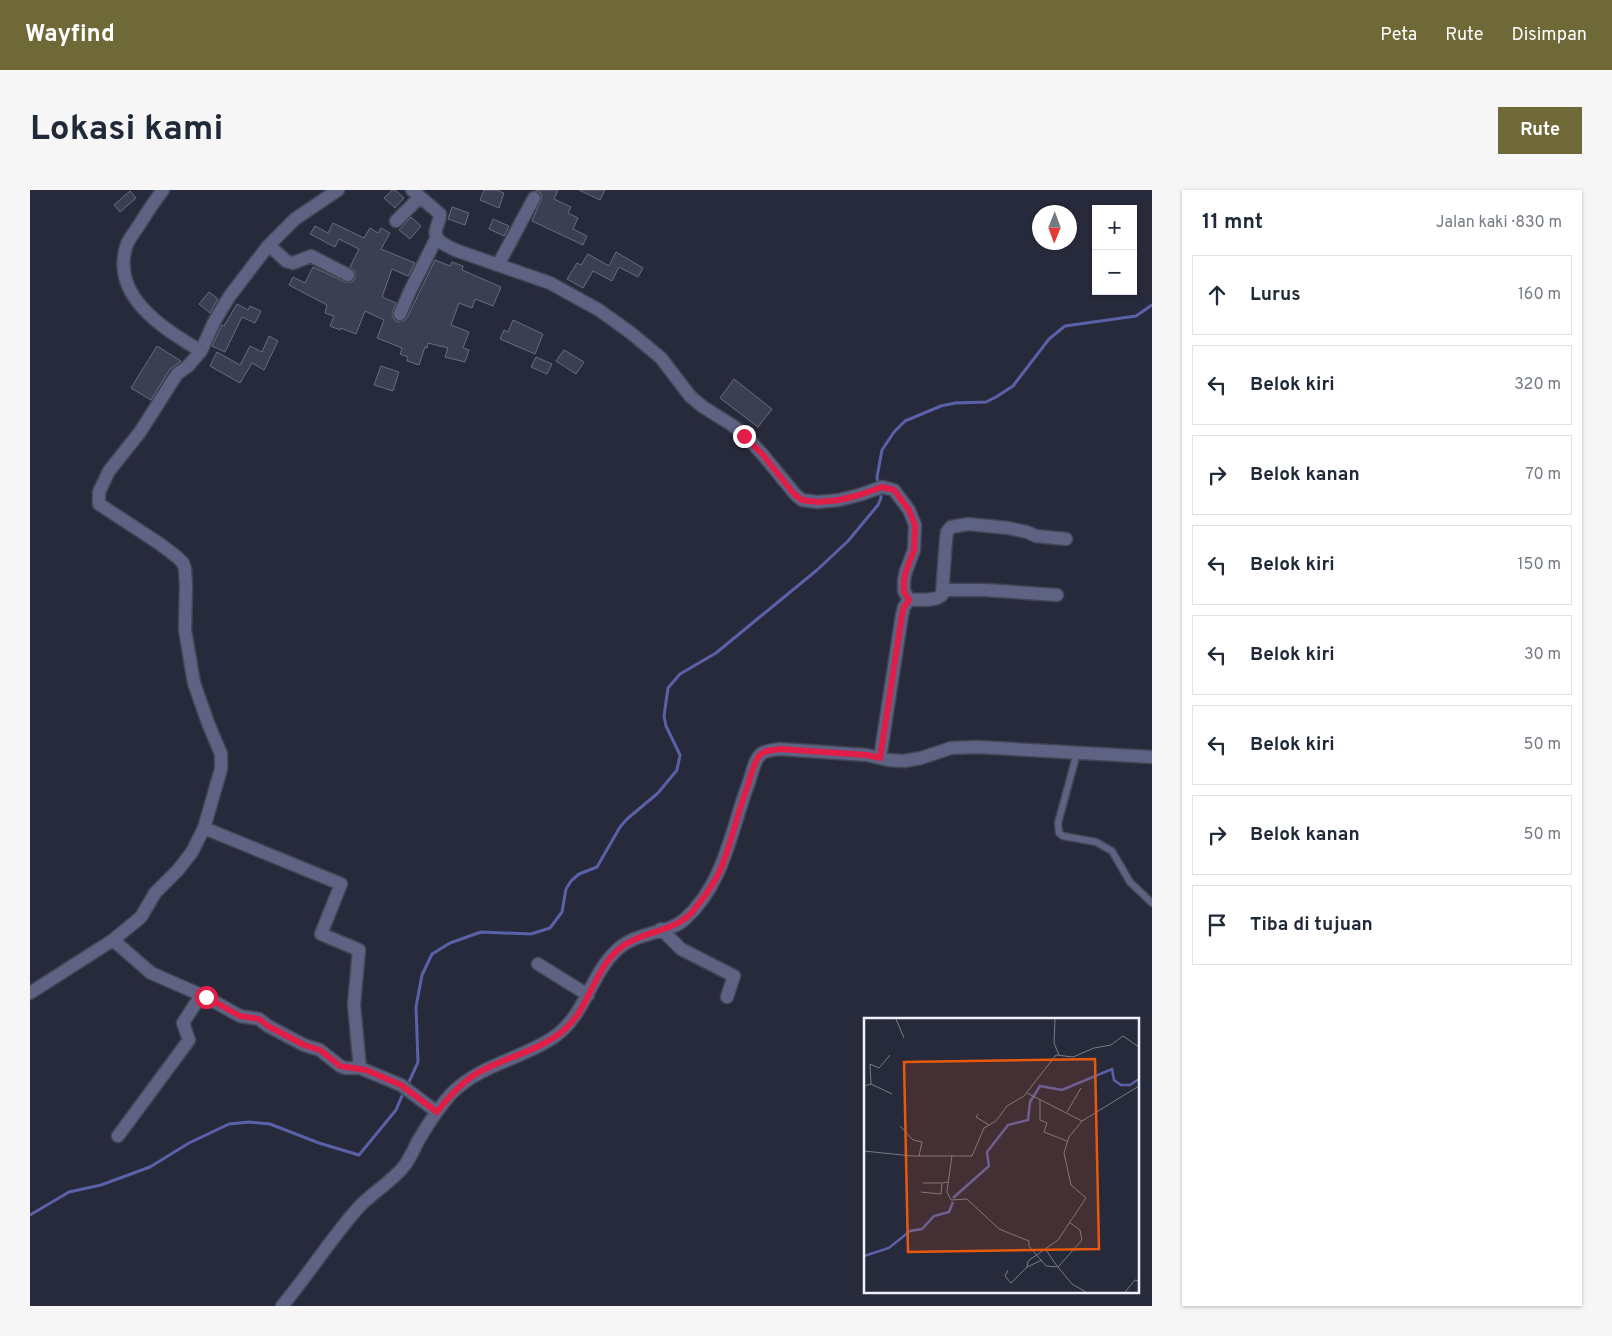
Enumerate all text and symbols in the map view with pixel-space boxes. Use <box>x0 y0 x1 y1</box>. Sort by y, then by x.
text: Wayfind <box>25 20 115 50</box>
text: Peta <box>1380 24 1417 47</box>
text: Rute <box>1445 24 1483 47</box>
text: Disimpan <box>1511 24 1587 47</box>
button: Rute <box>1498 107 1582 154</box>
text: Lokasi kami <box>30 108 223 152</box>
north arrow <box>1032 205 1077 250</box>
map controls <box>1092 205 1137 295</box>
button: + <box>1092 205 1137 250</box>
text: 11 mnt <box>1202 209 1263 236</box>
text: Jalan kaki · 830 m <box>1436 213 1562 233</box>
button: − <box>1092 250 1137 295</box>
icon: ahead <box>1203 281 1231 309</box>
text: Lurus <box>1250 283 1301 307</box>
text: 160 m <box>1518 285 1561 305</box>
icon: left <box>1203 371 1231 399</box>
text: Belok kiri <box>1250 373 1335 397</box>
text: 320 m <box>1514 375 1561 395</box>
route end <box>733 425 756 448</box>
icon: right <box>1203 461 1231 489</box>
text: Belok kanan <box>1250 463 1360 487</box>
text: 70 m <box>1526 465 1561 485</box>
icon: left <box>1203 551 1231 579</box>
text: Belok kiri <box>1250 553 1335 577</box>
text: 150 m <box>1518 555 1561 575</box>
icon: left <box>1203 641 1231 669</box>
text: Belok kiri <box>1250 643 1335 667</box>
text: 30 m <box>1524 645 1561 665</box>
icon: left <box>1203 731 1231 759</box>
text: Belok kiri <box>1250 733 1335 757</box>
text: 50 m <box>1524 735 1561 755</box>
icon: right <box>1203 821 1231 849</box>
text: Belok kanan <box>1250 823 1360 847</box>
text: 50 m <box>1524 825 1561 845</box>
icon: arrive <box>1203 911 1231 939</box>
text: Tiba di tujuan <box>1250 913 1373 937</box>
route start <box>195 986 218 1009</box>
inset map <box>864 1018 1140 1294</box>

